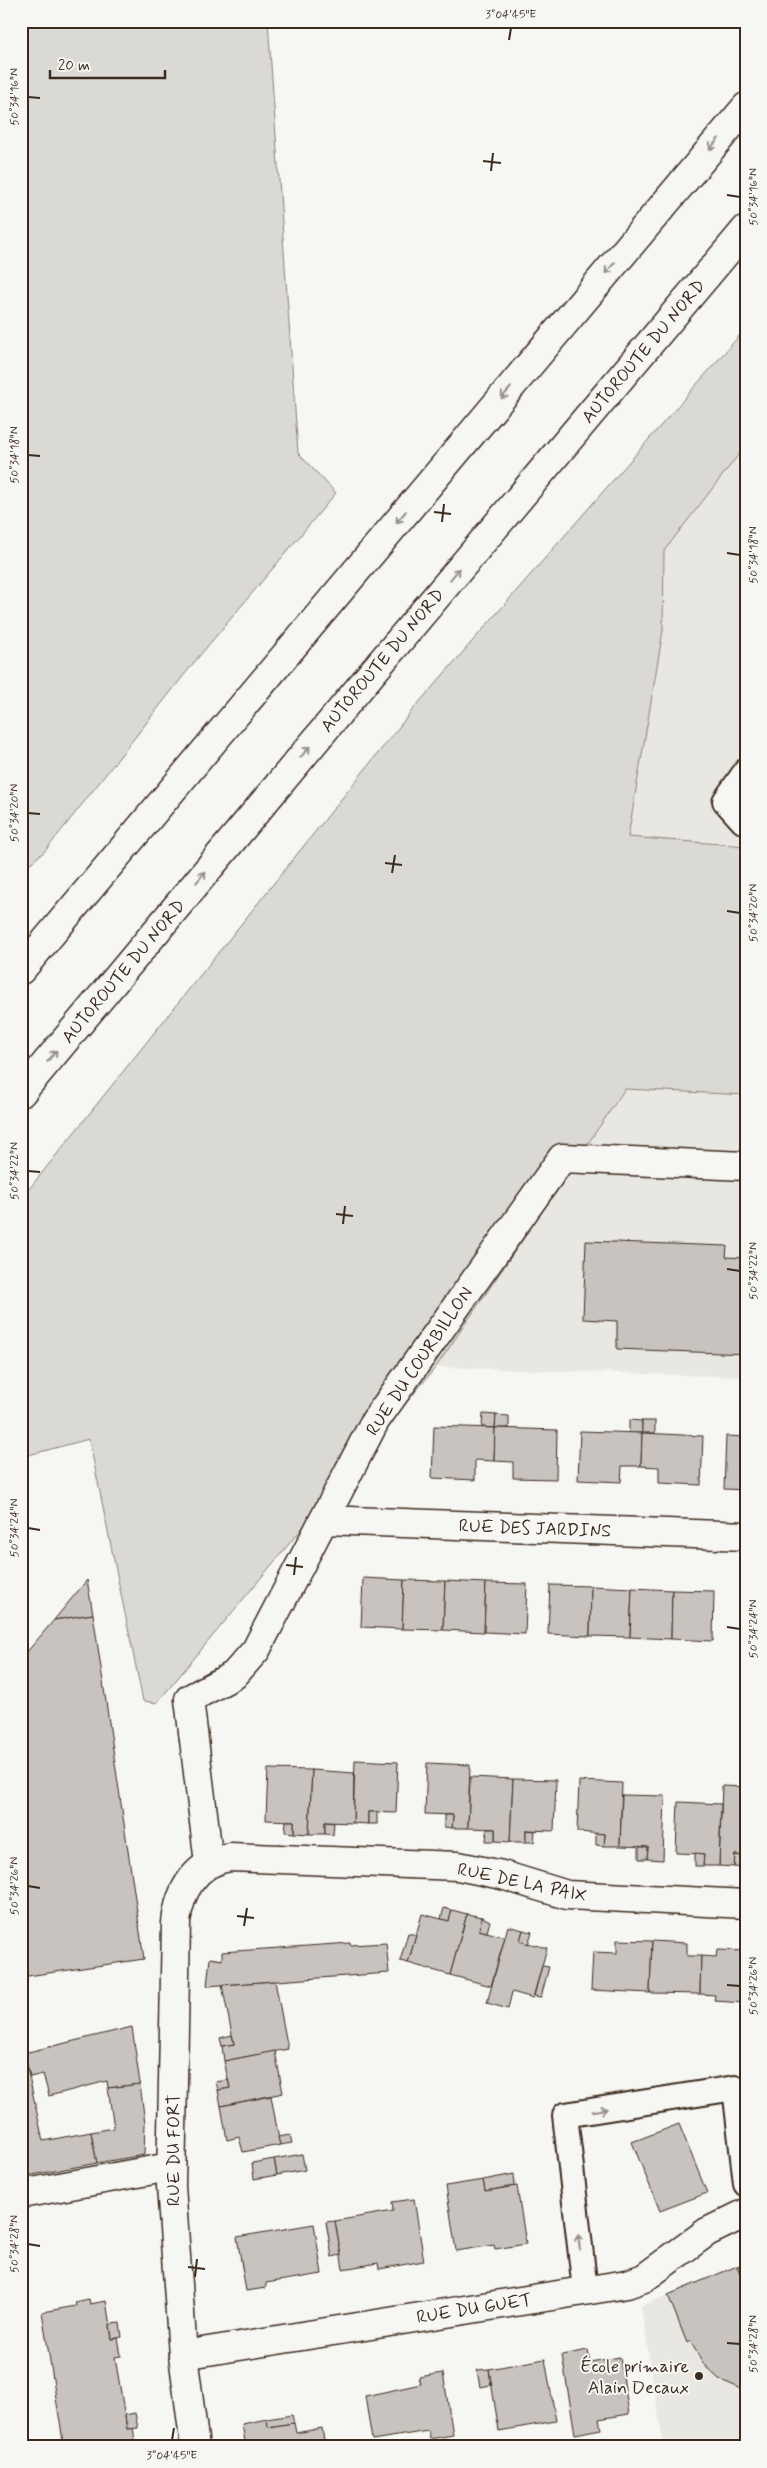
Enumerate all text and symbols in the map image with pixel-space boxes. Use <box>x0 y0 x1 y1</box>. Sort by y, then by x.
text: 3°04'45"E <box>486 7 536 23</box>
scale bar <box>50 48 165 80</box>
text: 20 m <box>58 56 90 76</box>
text: 50°34'16"N <box>7 68 23 126</box>
one-way arrow <box>709 137 720 150</box>
text: 50°34'16"N <box>746 168 762 226</box>
one-way arrow <box>604 262 616 275</box>
street label: AUTOROUTE DU NORD <box>576 275 711 429</box>
one-way arrow <box>500 386 511 399</box>
text: 50°34'18"N <box>7 426 23 484</box>
one-way arrow <box>395 511 407 524</box>
text: 50°34'18"N <box>746 526 762 584</box>
one-way arrow <box>449 568 460 581</box>
street label: AUTOROUTE DU NORD <box>315 584 450 738</box>
one-way arrow <box>300 746 311 759</box>
text: 50°34'20"N <box>7 784 23 842</box>
one-way arrow <box>196 871 207 884</box>
text: 50°34'20"N <box>746 884 762 942</box>
street label: AUTOROUTE DU NORD <box>56 895 191 1049</box>
one-way arrow <box>47 1049 58 1062</box>
text: 50°34'22"N <box>7 1142 23 1200</box>
text: 50°34'22"N <box>746 1242 762 1300</box>
street label: RUE DU COURBILLON <box>361 1282 479 1441</box>
text: 50°34'24"N <box>7 1499 23 1557</box>
street label: RUE DES JARDINS <box>458 1514 612 1544</box>
text: 50°34'24"N <box>746 1600 762 1658</box>
text: 50°34'26"N <box>7 1857 23 1915</box>
street label: RUE DE LA PAIX <box>455 1858 589 1908</box>
text: 50°34'26"N <box>746 1957 762 2015</box>
street label: RUE DU FORT <box>162 2094 186 2206</box>
one-way arrow <box>591 2104 607 2114</box>
text: 50°34'28"N <box>7 2215 23 2273</box>
one-way arrow <box>574 2234 584 2250</box>
street label: RUE DU GUET <box>415 2288 534 2330</box>
text: 50°34'28"N <box>746 2315 762 2373</box>
place label: École primaire Alain Decaux <box>581 2355 689 2400</box>
marker: École primaire Alain Decaux <box>693 2370 705 2382</box>
text: 3°04'45"E <box>147 2448 197 2464</box>

